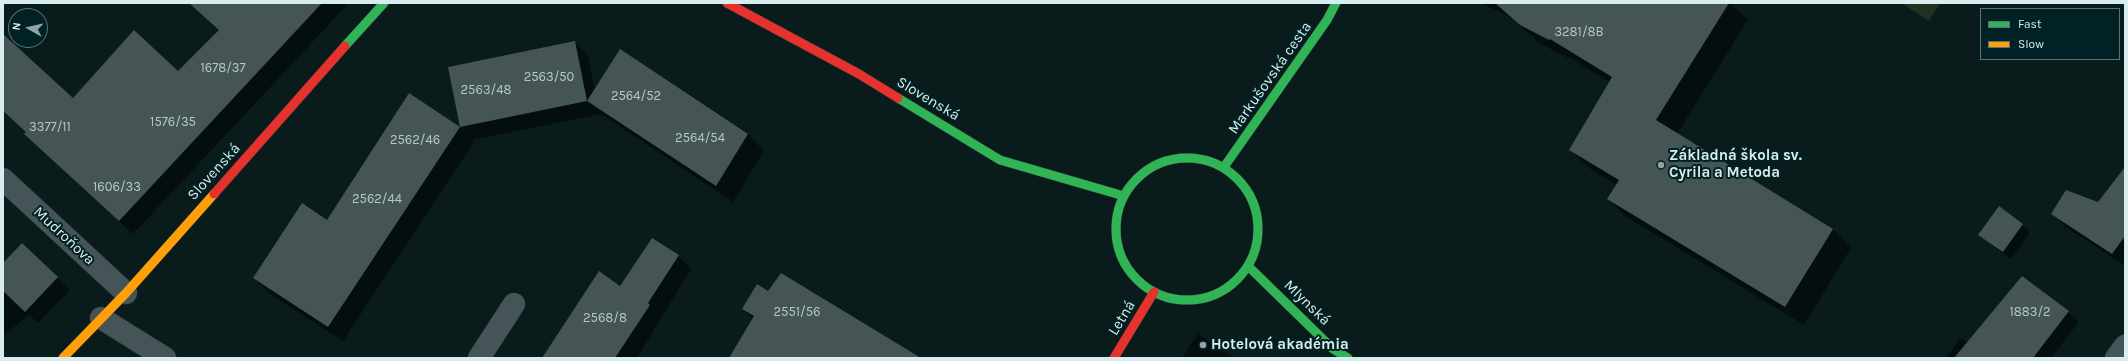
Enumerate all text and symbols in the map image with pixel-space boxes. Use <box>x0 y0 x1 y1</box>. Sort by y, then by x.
north arrow <box>8 8 48 48</box>
legend <box>1980 8 2120 60</box>
text: Fast <box>2018 17 2041 31</box>
street label: Markušovská cesta <box>1225 18 1315 138</box>
text: N <box>10 22 24 31</box>
house number: 3281/8B <box>1554 24 1604 40</box>
text: Slow <box>2018 37 2044 51</box>
house number: 1678/37 <box>200 60 246 76</box>
house number: 2563/50 <box>524 69 574 85</box>
street label: Slovenská <box>893 73 963 125</box>
house number: 2563/48 <box>461 82 511 98</box>
house number: 2564/52 <box>611 88 661 104</box>
house number: 1576/35 <box>150 114 196 130</box>
house number: 3377/11 <box>29 119 71 135</box>
house number: 2564/54 <box>675 130 725 146</box>
house number: 2562/46 <box>390 132 440 148</box>
street label: Slovenská <box>184 140 244 204</box>
place label: Základná škola sv. Cyrila a Metoda <box>1669 147 1802 182</box>
marker: Základná škola sv. Cyrila a Metoda <box>1656 160 1666 170</box>
house number: 1606/33 <box>93 179 141 195</box>
house number: 2562/44 <box>352 191 402 207</box>
street label: Mudroňova <box>30 203 98 269</box>
street label: Mlynská <box>1280 277 1334 329</box>
street label: Letná <box>1105 297 1139 339</box>
house number: 2551/56 <box>774 304 820 320</box>
house number: 1883/2 <box>2009 304 2051 320</box>
house number: 2568/8 <box>583 310 627 326</box>
place label: Hotelová akadémia <box>1211 336 1349 354</box>
marker: Hotelová akadémia <box>1198 340 1208 350</box>

